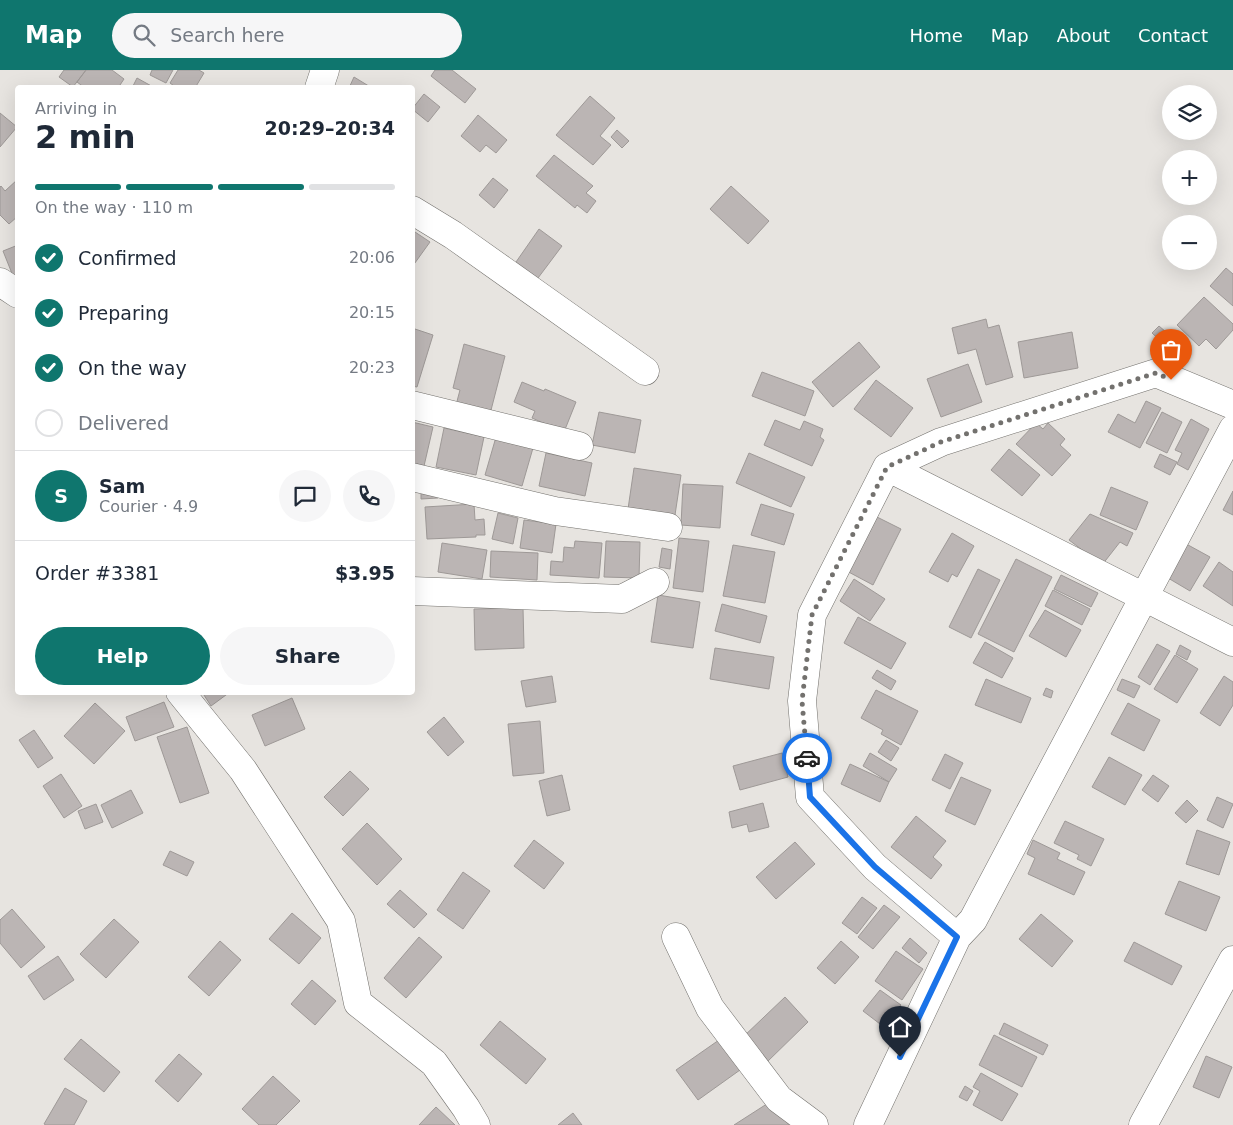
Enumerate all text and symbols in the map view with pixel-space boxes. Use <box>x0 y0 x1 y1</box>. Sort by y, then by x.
search box <box>112 13 462 58</box>
text: Map <box>25 21 82 49</box>
icon: search <box>130 21 158 49</box>
text: Search here <box>170 24 284 46</box>
text: Home <box>910 25 963 46</box>
text: Map <box>991 25 1029 46</box>
text: About <box>1057 25 1110 46</box>
text: Contact <box>1138 25 1208 46</box>
map controls <box>1162 85 1217 270</box>
button: layers <box>1162 85 1217 140</box>
text: Arriving in <box>35 99 117 118</box>
text: 20:29–20:34 <box>265 117 395 139</box>
text: 2 min <box>35 118 136 156</box>
button: + <box>1162 150 1217 205</box>
text: On the way · 110 m <box>35 198 193 217</box>
button: − <box>1162 215 1217 270</box>
icon: check <box>35 244 63 272</box>
text: Confirmed <box>78 247 177 269</box>
text: 20:06 <box>349 248 395 267</box>
icon: check <box>35 299 63 327</box>
text: Preparing <box>78 302 169 324</box>
text: 20:15 <box>349 303 395 322</box>
pin <box>1150 329 1192 380</box>
icon: bag <box>1157 336 1185 364</box>
icon: check <box>35 354 63 382</box>
text: On the way <box>78 357 187 379</box>
text: 20:23 <box>349 358 395 377</box>
text: Delivered <box>78 412 169 434</box>
button: chat <box>279 470 331 522</box>
button: phone <box>343 470 395 522</box>
text: Sam <box>99 475 145 497</box>
text: S <box>54 485 68 507</box>
text: Courier · 4.9 <box>99 497 198 516</box>
text: Order #3381 <box>35 562 159 584</box>
text: $3.95 <box>335 562 395 584</box>
button: Help <box>35 627 210 685</box>
button: Share <box>220 627 395 685</box>
courier <box>782 733 832 783</box>
icon: car <box>793 744 821 772</box>
pin <box>879 1006 921 1057</box>
icon: home <box>886 1013 914 1041</box>

